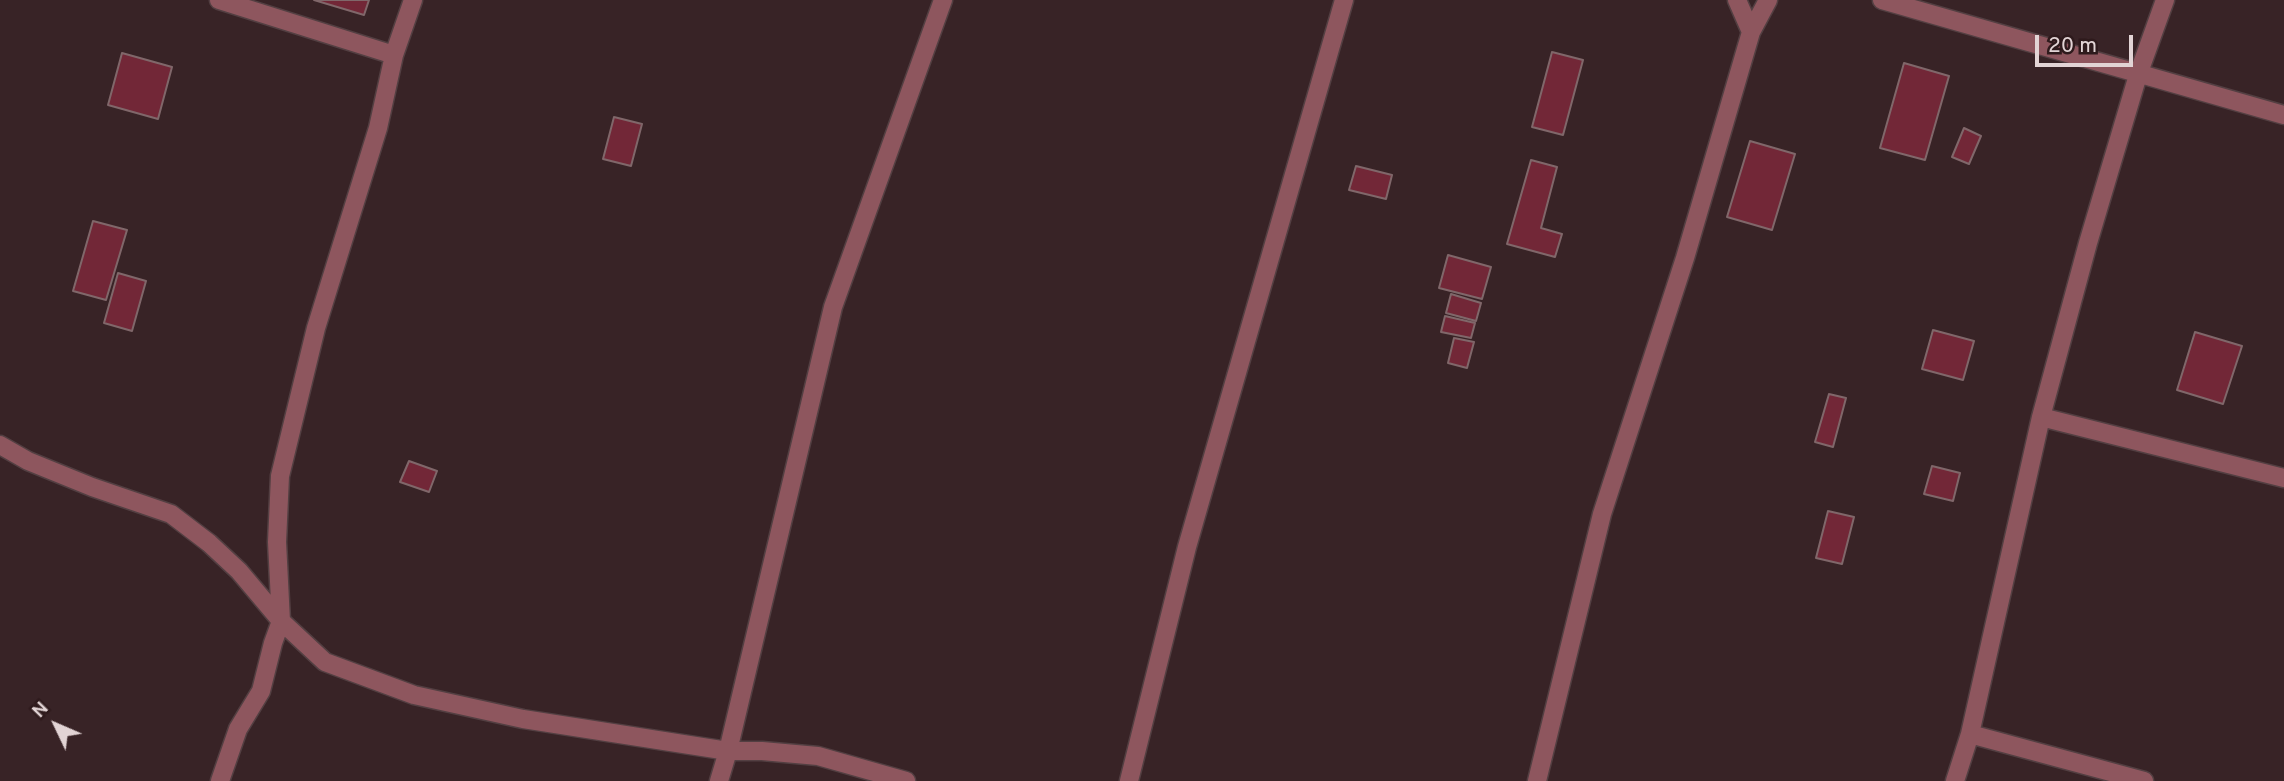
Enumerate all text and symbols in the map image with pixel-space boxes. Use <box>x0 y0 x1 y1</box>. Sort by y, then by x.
scale bar <box>2039 21 2137 65</box>
text: 20 m <box>2048 33 2097 60</box>
north arrow <box>21 690 91 760</box>
text: N <box>28 697 54 724</box>

